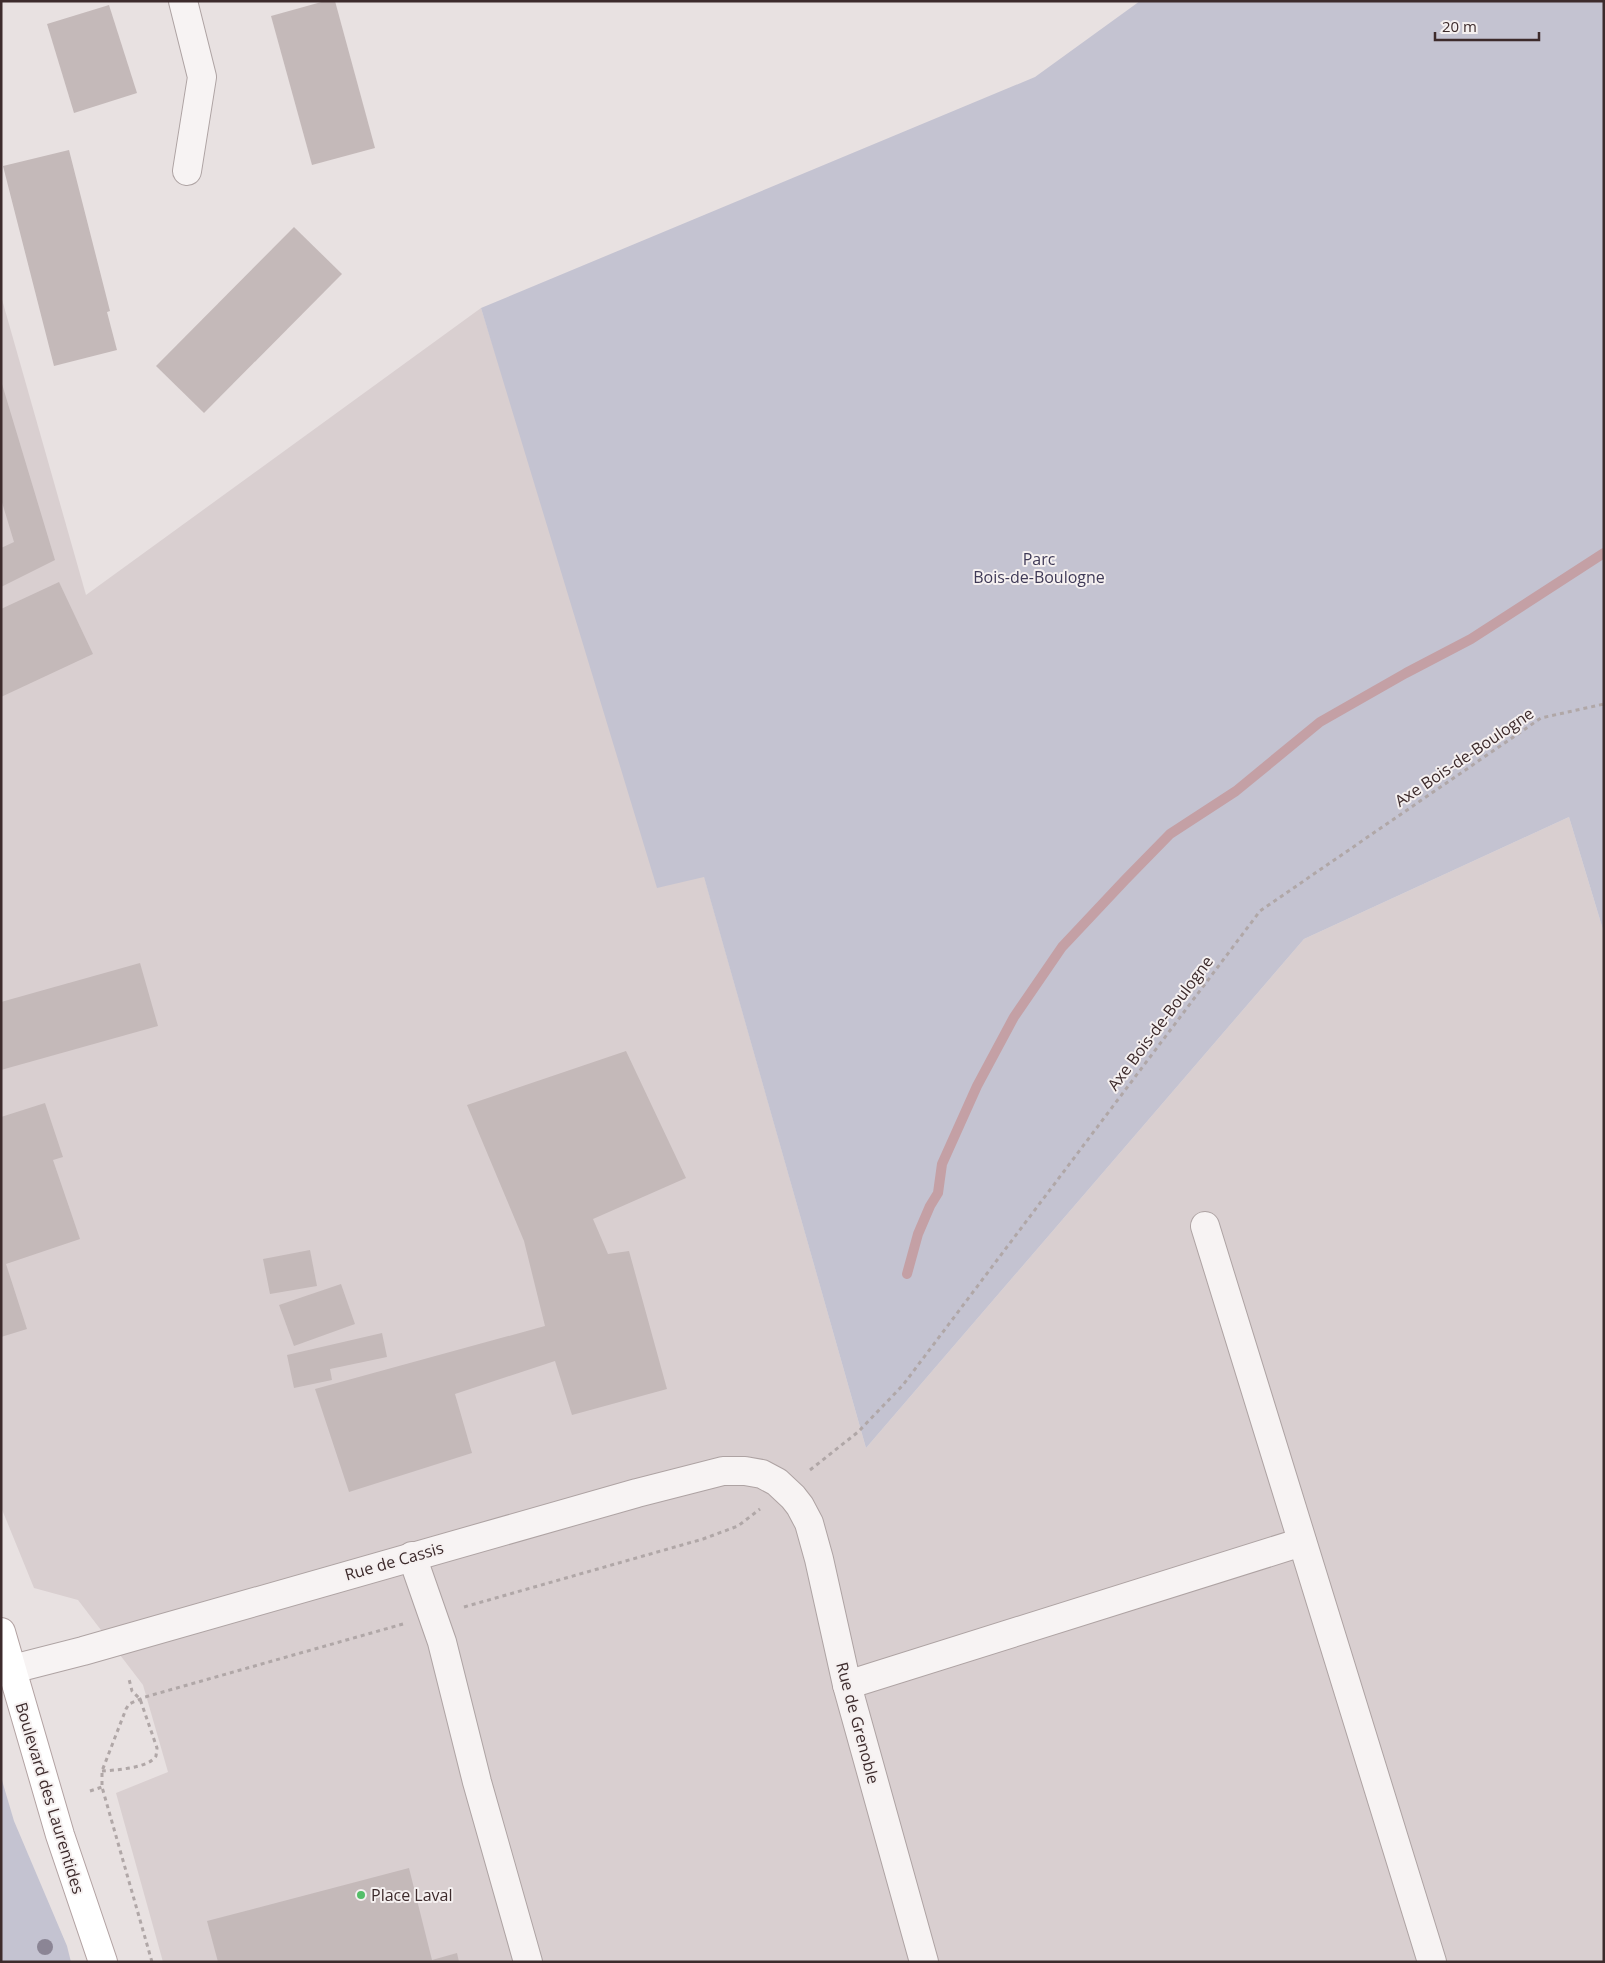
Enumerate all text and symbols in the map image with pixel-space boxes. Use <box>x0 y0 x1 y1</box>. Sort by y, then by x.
scale bar <box>1435 10 1539 42</box>
text: 20 m <box>1442 16 1477 36</box>
park label: Parc Bois-de-Boulogne <box>973 548 1105 588</box>
street label: Axe Bois-de-Boulogne <box>1390 702 1538 812</box>
street label: Axe Bois-de-Boulogne <box>1102 951 1218 1095</box>
street label: Rue de Cassis <box>342 1536 446 1586</box>
street label: Rue de Grenoble <box>831 1660 885 1786</box>
street label: Boulevard des Laurentides <box>10 1700 90 1896</box>
place label: Place Laval <box>371 1884 453 1906</box>
marker: Place Laval <box>355 1889 367 1901</box>

